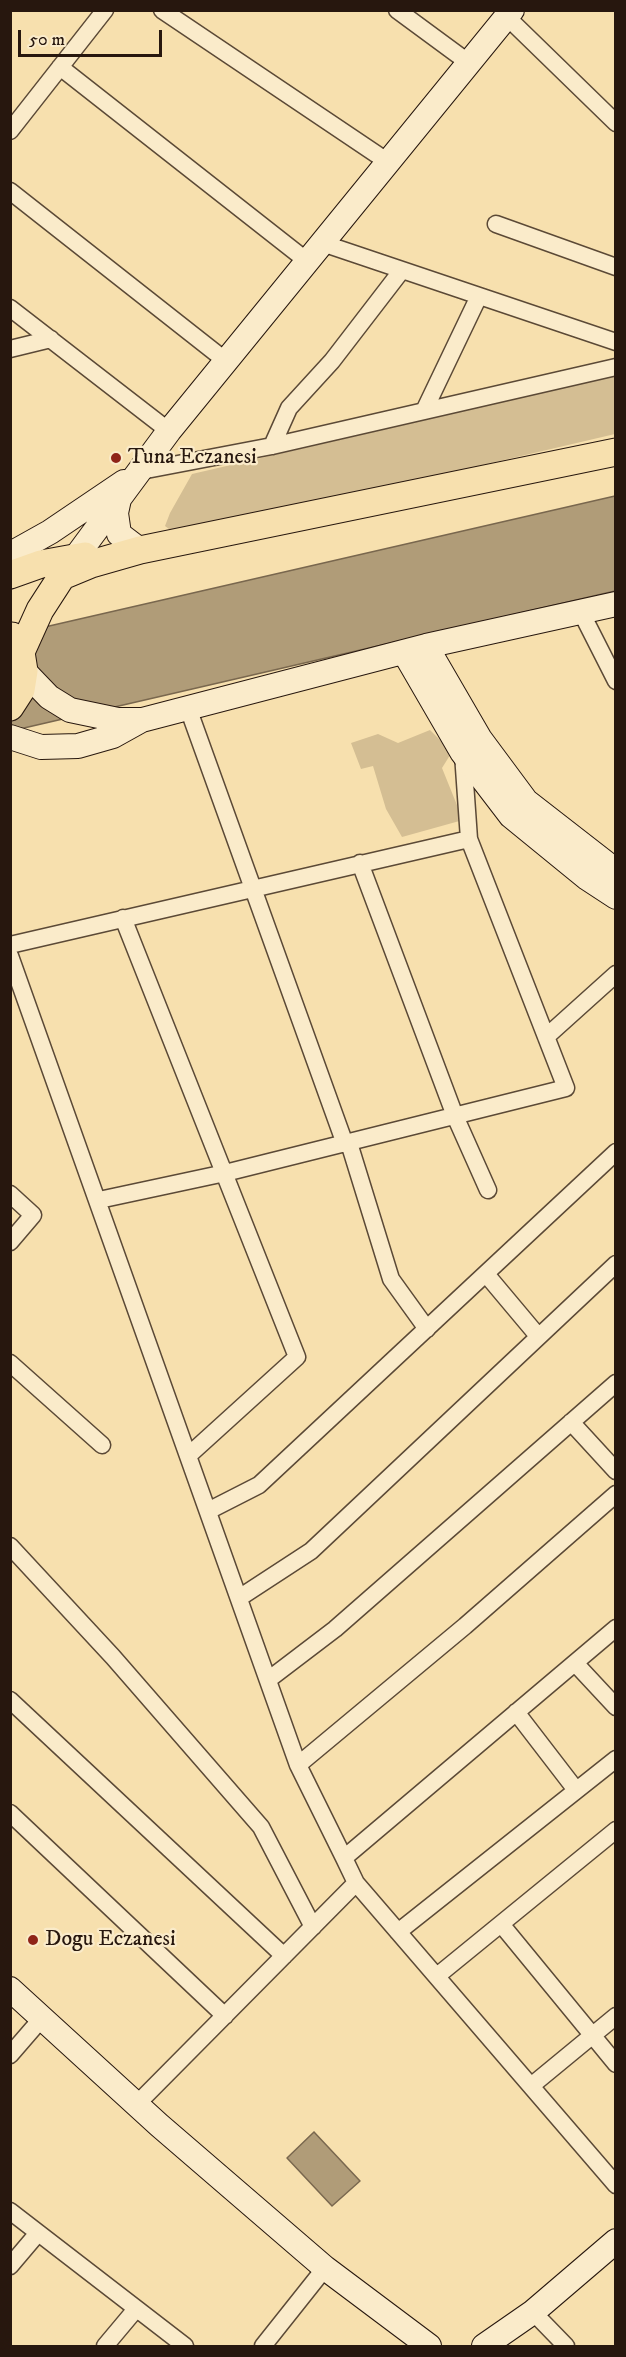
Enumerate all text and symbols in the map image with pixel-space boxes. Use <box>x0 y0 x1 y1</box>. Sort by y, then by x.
scale bar <box>21 18 165 56</box>
text: 50 m <box>29 29 65 51</box>
place label: Tuna Eczanesi <box>128 445 257 471</box>
marker: Tuna Eczanesi <box>109 451 123 465</box>
place label: Dogu Eczanesi <box>45 1927 176 1953</box>
marker: Dogu Eczanesi <box>26 1933 40 1947</box>

